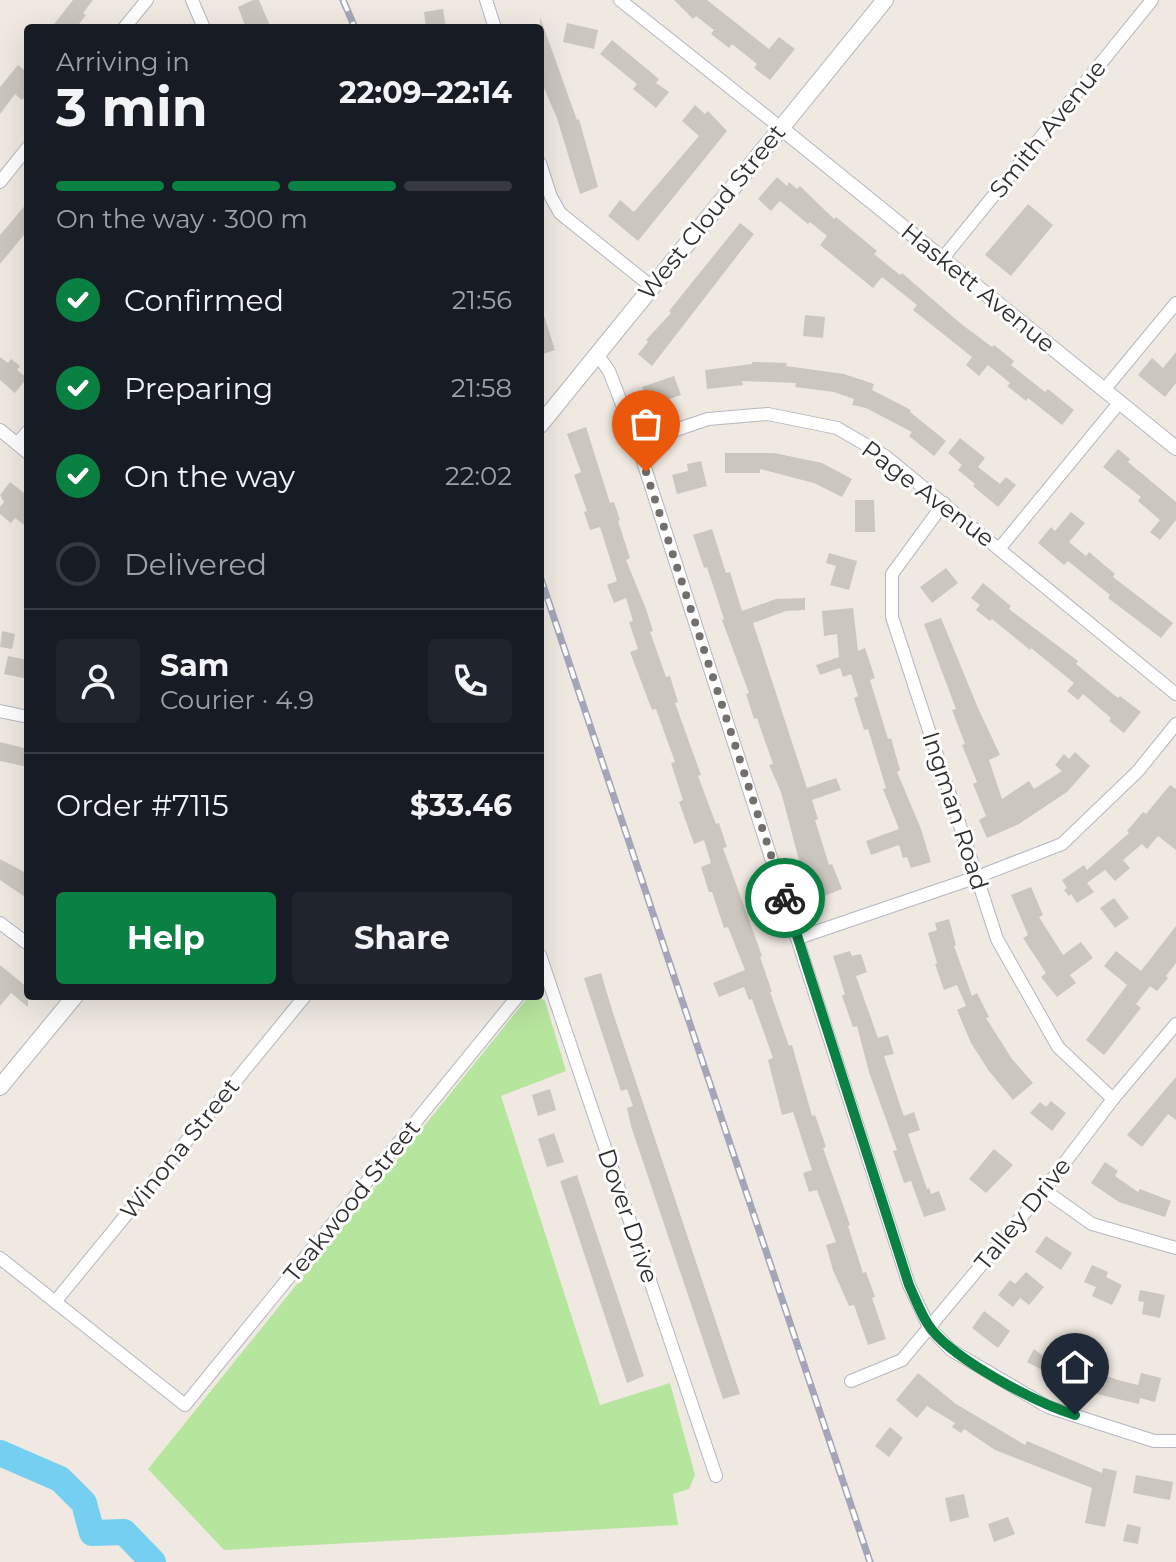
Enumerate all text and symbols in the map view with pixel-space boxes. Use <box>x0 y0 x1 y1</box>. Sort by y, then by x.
text: Arriving in <box>56 46 190 78</box>
street label: Smith Avenue <box>983 54 1112 204</box>
text: 22:09–22:14 <box>339 74 512 111</box>
text: 3 min <box>56 76 208 139</box>
street label: West Cloud Street <box>632 118 791 305</box>
text: On the way · 300 m <box>56 203 308 235</box>
street label: Haskett Avenue <box>895 217 1061 359</box>
icon: check <box>56 278 100 322</box>
text: Confirmed <box>124 282 284 319</box>
text: 21:56 <box>452 284 512 316</box>
icon: check <box>56 366 100 410</box>
text: Preparing <box>124 370 273 407</box>
text: 21:58 <box>451 372 512 404</box>
pin <box>612 390 680 472</box>
icon: bag <box>624 402 668 446</box>
street label: Page Avenue <box>856 434 1000 553</box>
icon: check <box>56 454 100 498</box>
text: On the way <box>124 458 295 495</box>
text: 22:02 <box>445 460 512 492</box>
text: Delivered <box>124 546 267 583</box>
button: person <box>56 639 140 723</box>
button: phone <box>428 639 512 723</box>
text: Sam <box>160 647 229 684</box>
text: Courier · 4.9 <box>160 684 314 716</box>
street label: Ingman Road <box>916 728 995 894</box>
text: Order #7115 <box>56 787 229 824</box>
text: $33.46 <box>410 787 512 824</box>
courier <box>745 858 825 938</box>
icon: bike <box>763 876 807 920</box>
button: Help <box>56 892 276 984</box>
button: Share <box>292 892 512 984</box>
street label: Winona Street <box>114 1072 246 1225</box>
street label: Teakwood Street <box>277 1113 426 1288</box>
street label: Dover Drive <box>592 1145 665 1287</box>
street label: Talley Drive <box>968 1151 1077 1276</box>
pin <box>1041 1333 1109 1415</box>
icon: home <box>1053 1345 1097 1389</box>

